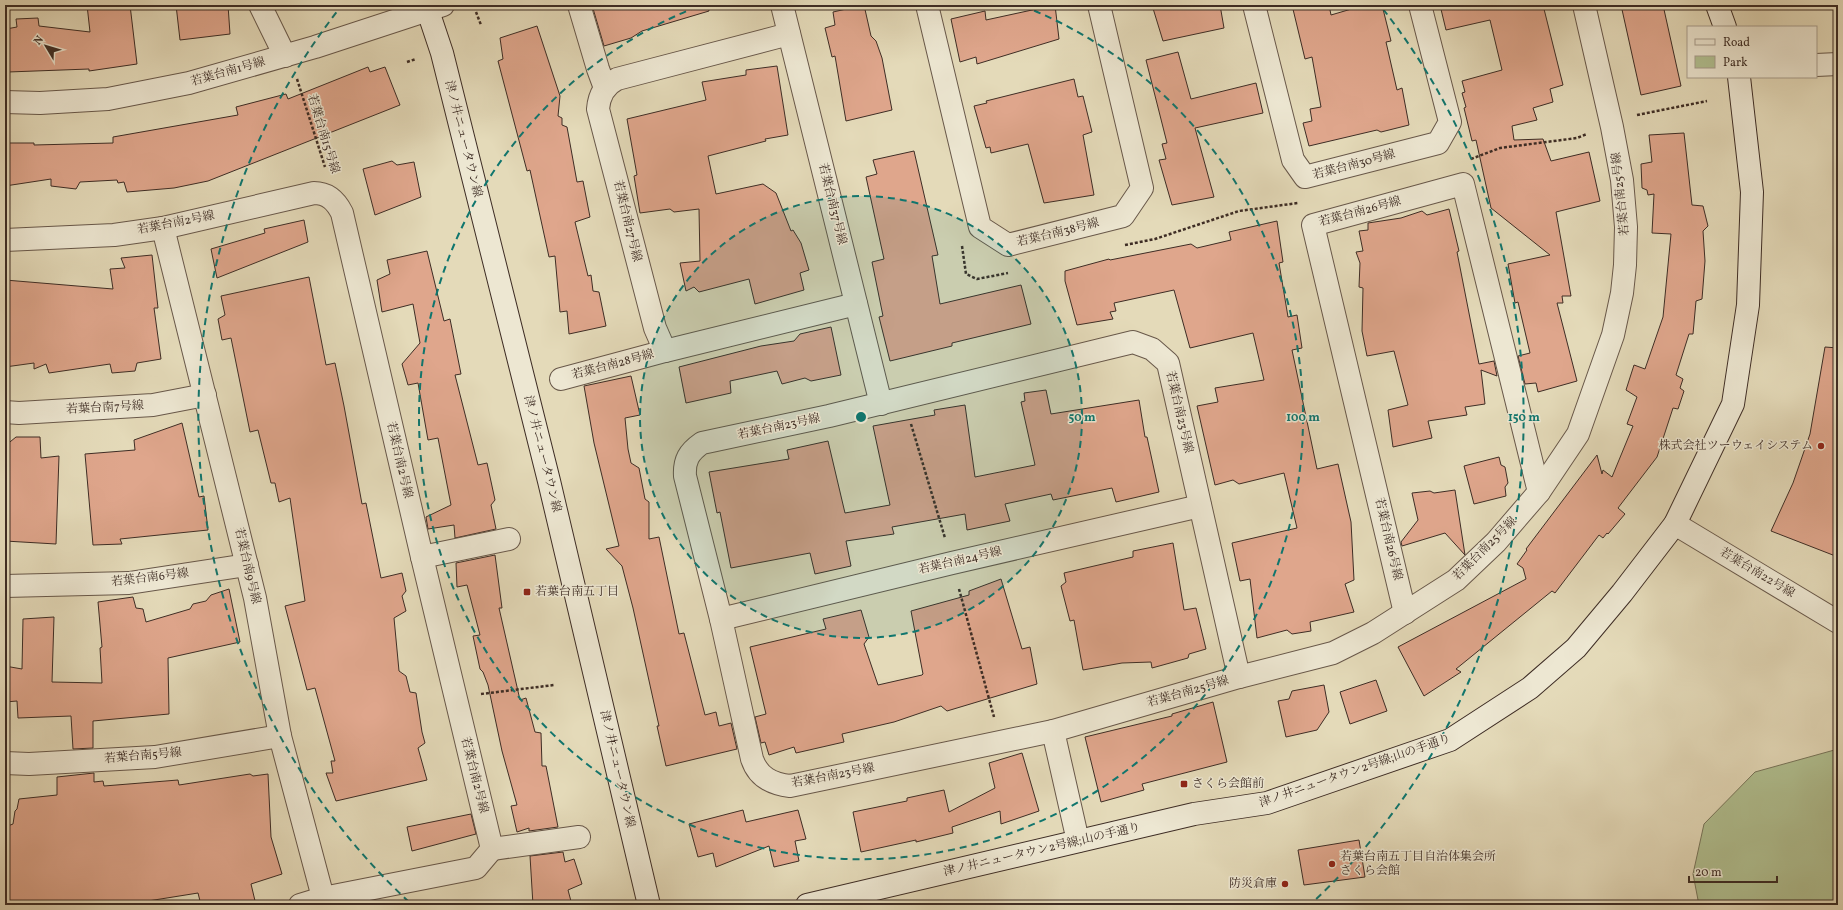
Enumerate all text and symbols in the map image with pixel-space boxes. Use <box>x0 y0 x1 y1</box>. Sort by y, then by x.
north arrow <box>26 26 66 66</box>
legend <box>1687 26 1817 78</box>
text: N <box>31 33 48 49</box>
text: Road <box>1723 35 1750 51</box>
street label: 若葉台南1号線 <box>189 54 267 90</box>
text: Park <box>1723 55 1748 71</box>
street label: 津ノ井ニュータウン線 <box>441 79 485 199</box>
street label: 若葉台南15号線 <box>303 92 343 176</box>
street label: 若葉台南30号線 <box>1311 146 1397 184</box>
street label: 若葉台南25号線 <box>1609 151 1633 237</box>
street label: 若葉台南37号線 <box>814 161 850 247</box>
street label: 若葉台南27号線 <box>609 178 645 264</box>
street label: 若葉台南26号線 <box>1317 193 1403 231</box>
street label: 若葉台南2号線 <box>136 208 216 238</box>
street label: 若葉台南38号線 <box>1015 215 1101 251</box>
street label: 若葉台南28号線 <box>570 346 656 384</box>
street label: 若葉台南23号線 <box>1162 369 1196 455</box>
street label: 津ノ井ニュータウン線 <box>520 394 564 514</box>
street label: 若葉台南7号線 <box>66 398 144 418</box>
street label: 若葉台南23号線 <box>736 410 822 444</box>
centre of rings <box>854 410 868 424</box>
text: 50 m <box>1068 410 1096 426</box>
text: 100 m <box>1286 410 1320 426</box>
text: 150 m <box>1508 410 1540 426</box>
street label: 若葉台南2号線 <box>382 420 416 500</box>
place label: 株式会社ツーウェイシステム <box>1659 438 1813 454</box>
marker: 株式会社ツーウェイシステム <box>1816 441 1826 451</box>
street label: 若葉台南26号線 <box>1371 496 1405 582</box>
street label: 若葉台南25号線 <box>1450 514 1520 584</box>
street label: 若葉台南9号線 <box>230 526 264 606</box>
street label: 若葉台南24号線 <box>917 544 1003 578</box>
street label: 若葉台南22号線 <box>1716 544 1798 602</box>
street label: 若葉台南6号線 <box>110 565 190 591</box>
place label: 若葉台南五丁目 <box>535 584 619 600</box>
marker: 若葉台南五丁目 <box>522 587 532 597</box>
street label: 若葉台南25号線 <box>1145 673 1231 711</box>
street label: 津ノ井ニュータウン線 <box>596 709 638 829</box>
street label: 津ノ井ニュータウン2号線;山の手通り <box>1257 731 1453 811</box>
street label: 若葉台南2号線 <box>457 735 491 815</box>
street label: 若葉台南5号線 <box>104 745 182 767</box>
street label: 若葉台南23号線 <box>790 760 876 792</box>
place label: さくら会館前 <box>1192 776 1264 792</box>
marker: さくら会館前 <box>1179 779 1189 789</box>
street label: 津ノ井ニュータウン2号線;山の手通り <box>942 820 1142 880</box>
place label: 若葉台南五丁目自治体集会所 さくら会館 <box>1340 849 1496 879</box>
scale bar <box>1689 858 1777 884</box>
marker: 若葉台南五丁目自治体集会所 さくら会館 <box>1327 859 1337 869</box>
text: 20 m <box>1695 865 1722 881</box>
place label: 防災倉庫 <box>1229 876 1277 892</box>
marker: 防災倉庫 <box>1280 879 1290 889</box>

